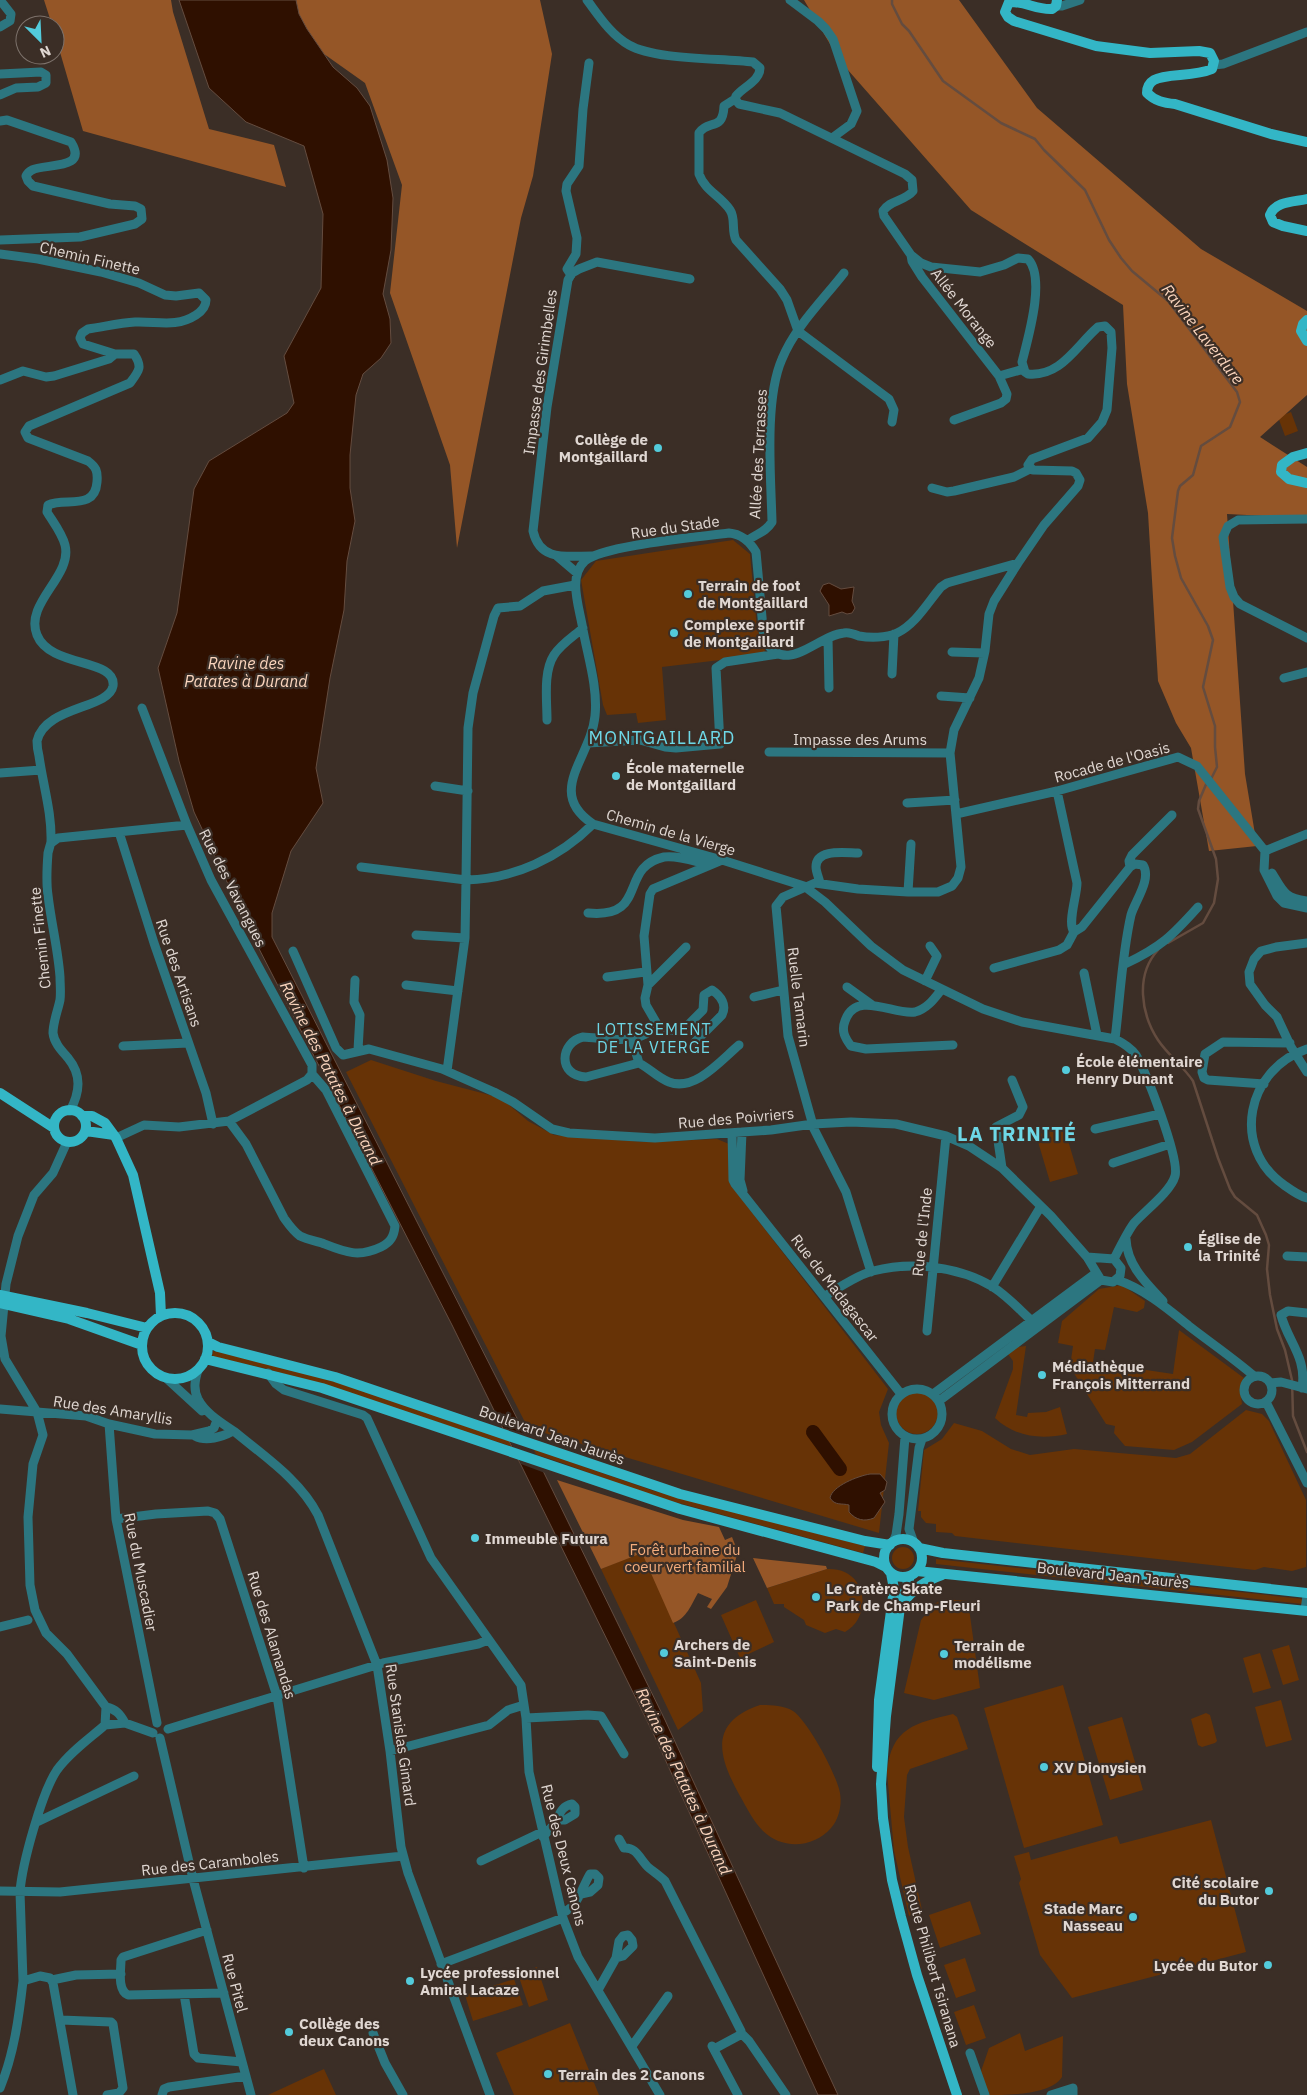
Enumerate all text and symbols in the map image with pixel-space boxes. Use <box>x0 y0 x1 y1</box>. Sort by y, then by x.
north arrow <box>15 15 65 65</box>
text: N <box>37 42 54 62</box>
street label: Chemin Finette <box>38 237 142 279</box>
street label: Allée Morange <box>927 264 1001 352</box>
water label: Ravine Laverdure <box>1158 280 1248 388</box>
street label: Impasse des Girimbelles <box>519 288 561 456</box>
street label: Allée des Terrasses <box>745 388 771 520</box>
place label: Collège de Montgaillard <box>559 430 648 466</box>
marker: Collège de Montgaillard <box>652 442 664 454</box>
street label: Rue du Stade <box>629 511 721 543</box>
place label: Terrain de foot de Montgaillard <box>698 576 808 612</box>
marker: Terrain de foot de Montgaillard <box>682 588 694 600</box>
place label: Complexe sportif de Montgaillard <box>684 615 805 651</box>
marker: Complexe sportif de Montgaillard <box>668 627 680 639</box>
water label: Ravine des Patates à Durand <box>184 653 308 691</box>
district label: MONTGAILLARD <box>589 726 735 749</box>
street label: Impasse des Arums <box>793 730 927 749</box>
street label: Rocade de l'Oasis <box>1052 737 1172 787</box>
place label: École maternelle de Montgaillard <box>626 758 744 794</box>
marker: École maternelle de Montgaillard <box>610 770 622 782</box>
street label: Chemin de la Vierge <box>604 804 738 860</box>
street label: Rue des Vavangues <box>195 826 271 950</box>
street label: Chemin Finette <box>25 886 55 990</box>
street label: Rue des Artisans <box>152 916 206 1030</box>
street label: Ruelle Tamarin <box>783 946 815 1048</box>
water label: Ravine des Patates à Durand <box>276 978 386 1169</box>
district label: LOTISSEMENT DE LA VIERGE <box>596 1019 712 1057</box>
place label: École élémentaire Henry Dunant <box>1076 1052 1203 1088</box>
marker: École élémentaire Henry Dunant <box>1060 1064 1072 1076</box>
street label: Rue des Poivriers <box>677 1103 795 1133</box>
district label: LA TRINITÉ <box>957 1120 1077 1147</box>
street label: Rue de l'Inde <box>908 1186 936 1278</box>
place label: Église de la Trinité <box>1198 1229 1261 1265</box>
street label: Rue de Madagascar <box>787 1230 883 1346</box>
marker: Église de la Trinité <box>1182 1241 1194 1253</box>
place label: Médiathèque François Mitterrand <box>1052 1357 1190 1393</box>
marker: Médiathèque François Mitterrand <box>1036 1369 1048 1381</box>
street label: Rue des Amaryllis <box>52 1391 174 1429</box>
street label: Boulevard Jean Jaurès <box>477 1401 627 1469</box>
street label: Rue du Muscadier <box>120 1511 162 1633</box>
place label: Immeuble Futura <box>485 1529 608 1548</box>
marker: Immeuble Futura <box>469 1532 481 1544</box>
park label: Forêt urbaine du coeur vert familial <box>624 1540 746 1576</box>
street label: Boulevard Jean Jaurès <box>1036 1558 1190 1592</box>
street label: Rue des Alamandas <box>243 1569 301 1701</box>
place label: Le Cratère Skate Park de Champ-Fleuri <box>826 1579 981 1615</box>
marker: Le Cratère Skate Park de Champ-Fleuri <box>810 1591 822 1603</box>
place label: Archers de Saint-Denis <box>674 1635 757 1671</box>
place label: Terrain de modélisme <box>954 1636 1032 1672</box>
marker: Archers de Saint-Denis <box>658 1647 670 1659</box>
marker: Terrain de modélisme <box>938 1648 950 1660</box>
street label: Rue Stanislas Gimard <box>382 1662 420 1808</box>
water label: Ravine des Patates à Durand <box>632 1684 736 1878</box>
place label: XV Dionysien <box>1054 1758 1147 1777</box>
marker: XV Dionysien <box>1038 1761 1050 1773</box>
street label: Rue des Deux Canons <box>537 1782 591 1928</box>
street label: Rue des Caramboles <box>140 1846 280 1880</box>
place label: Cité scolaire du Butor <box>1172 1873 1259 1909</box>
street label: Route Philibert Tsiranana <box>901 1882 965 2050</box>
marker: Cité scolaire du Butor <box>1263 1885 1275 1897</box>
place label: Stade Marc Nasseau <box>1044 1899 1123 1935</box>
marker: Stade Marc Nasseau <box>1127 1911 1139 1923</box>
street label: Rue Pitel <box>218 1951 252 2015</box>
place label: Lycée du Butor <box>1154 1956 1258 1975</box>
marker: Lycée du Butor <box>1262 1959 1274 1971</box>
place label: Lycée professionnel Amiral Lacaze <box>420 1963 560 1999</box>
marker: Lycée professionnel Amiral Lacaze <box>404 1975 416 1987</box>
place label: Collège des deux Canons <box>299 2014 390 2050</box>
marker: Collège des deux Canons <box>283 2026 295 2038</box>
place label: Terrain des 2 Canons <box>558 2065 705 2084</box>
marker: Terrain des 2 Canons <box>542 2068 554 2080</box>

